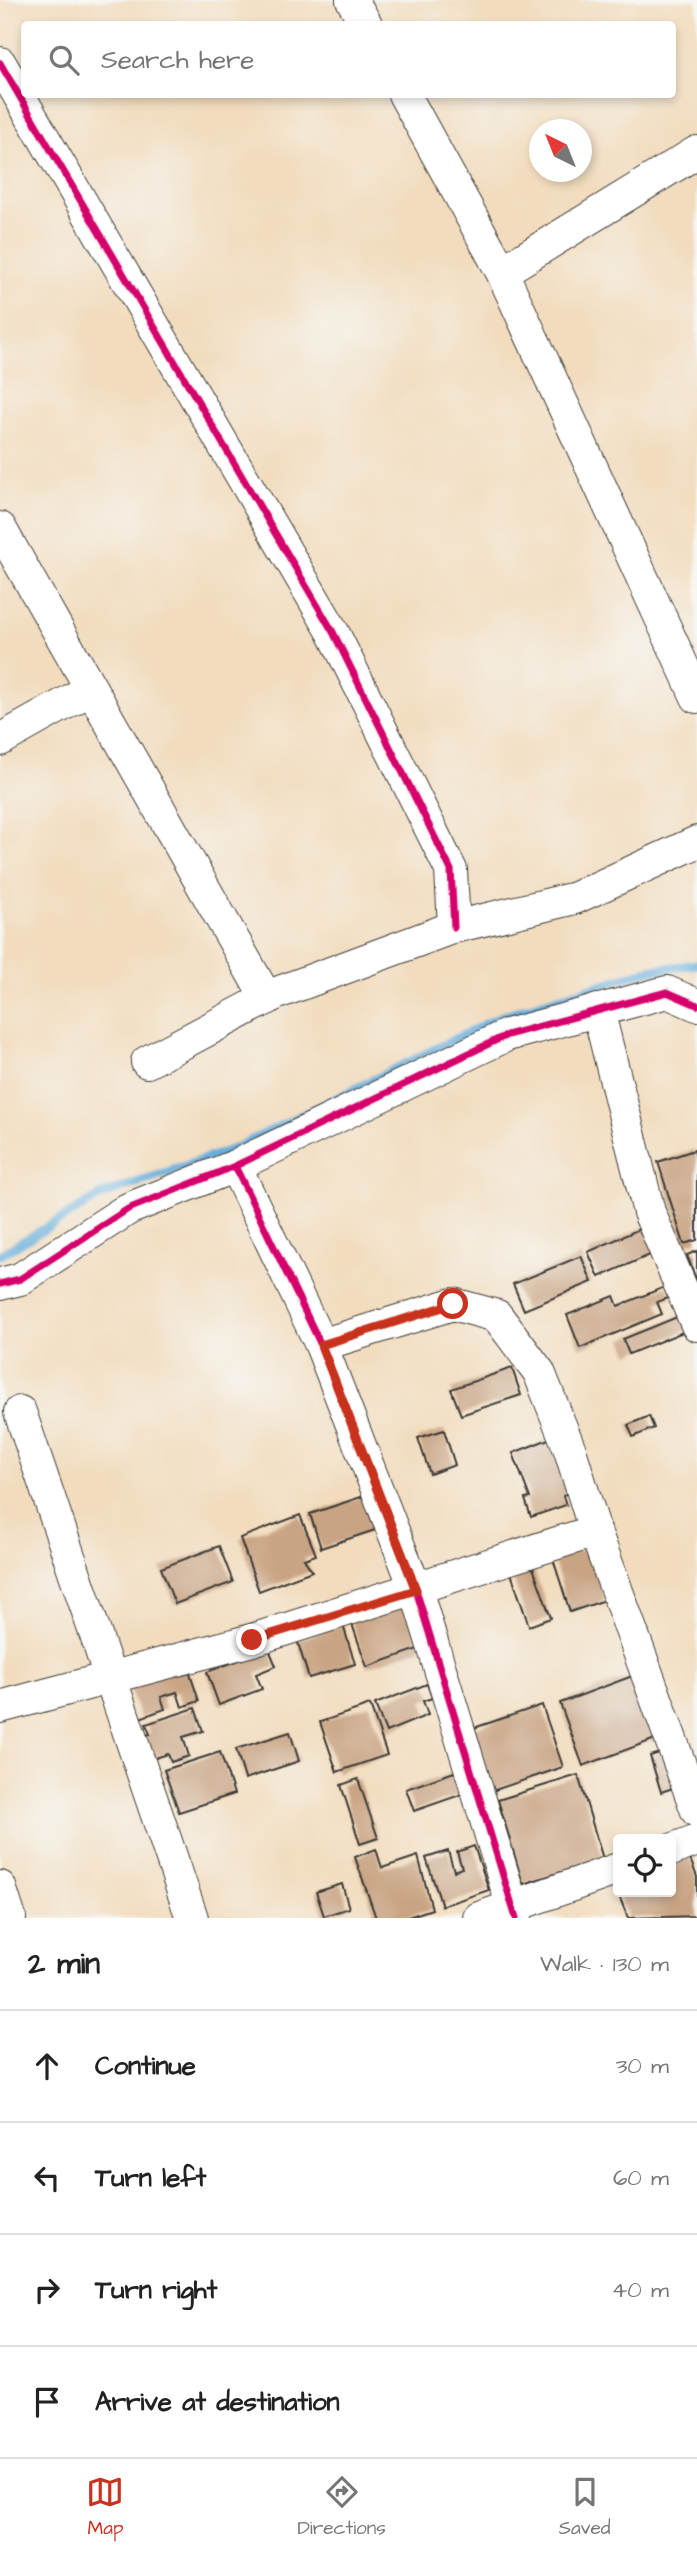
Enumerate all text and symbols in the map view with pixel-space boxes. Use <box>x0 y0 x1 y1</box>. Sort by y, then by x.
search box <box>21 21 676 98</box>
icon: search <box>45 41 83 79</box>
text: Search here <box>101 42 254 78</box>
north arrow <box>529 119 592 182</box>
route start <box>437 1288 468 1319</box>
route end <box>236 1624 267 1655</box>
map controls <box>613 1834 676 1897</box>
button: locate <box>613 1834 676 1897</box>
text: 2 min <box>28 1943 100 1985</box>
text: Walk · 130 m <box>540 1948 669 1980</box>
icon: ahead <box>28 2047 66 2085</box>
text: Continue <box>95 2048 196 2084</box>
text: 30 m <box>616 2050 669 2082</box>
icon: left <box>28 2159 66 2197</box>
text: Turn left <box>95 2160 206 2196</box>
text: 60 m <box>613 2162 669 2194</box>
icon: right <box>28 2271 66 2309</box>
text: Turn right <box>95 2272 217 2308</box>
text: 40 m <box>612 2274 669 2306</box>
icon: arrive <box>28 2383 66 2421</box>
text: Arrive at destination <box>95 2384 340 2420</box>
tab: Map <box>86 2473 124 2542</box>
tab: Directions <box>297 2473 386 2542</box>
tab: Saved <box>559 2473 610 2542</box>

